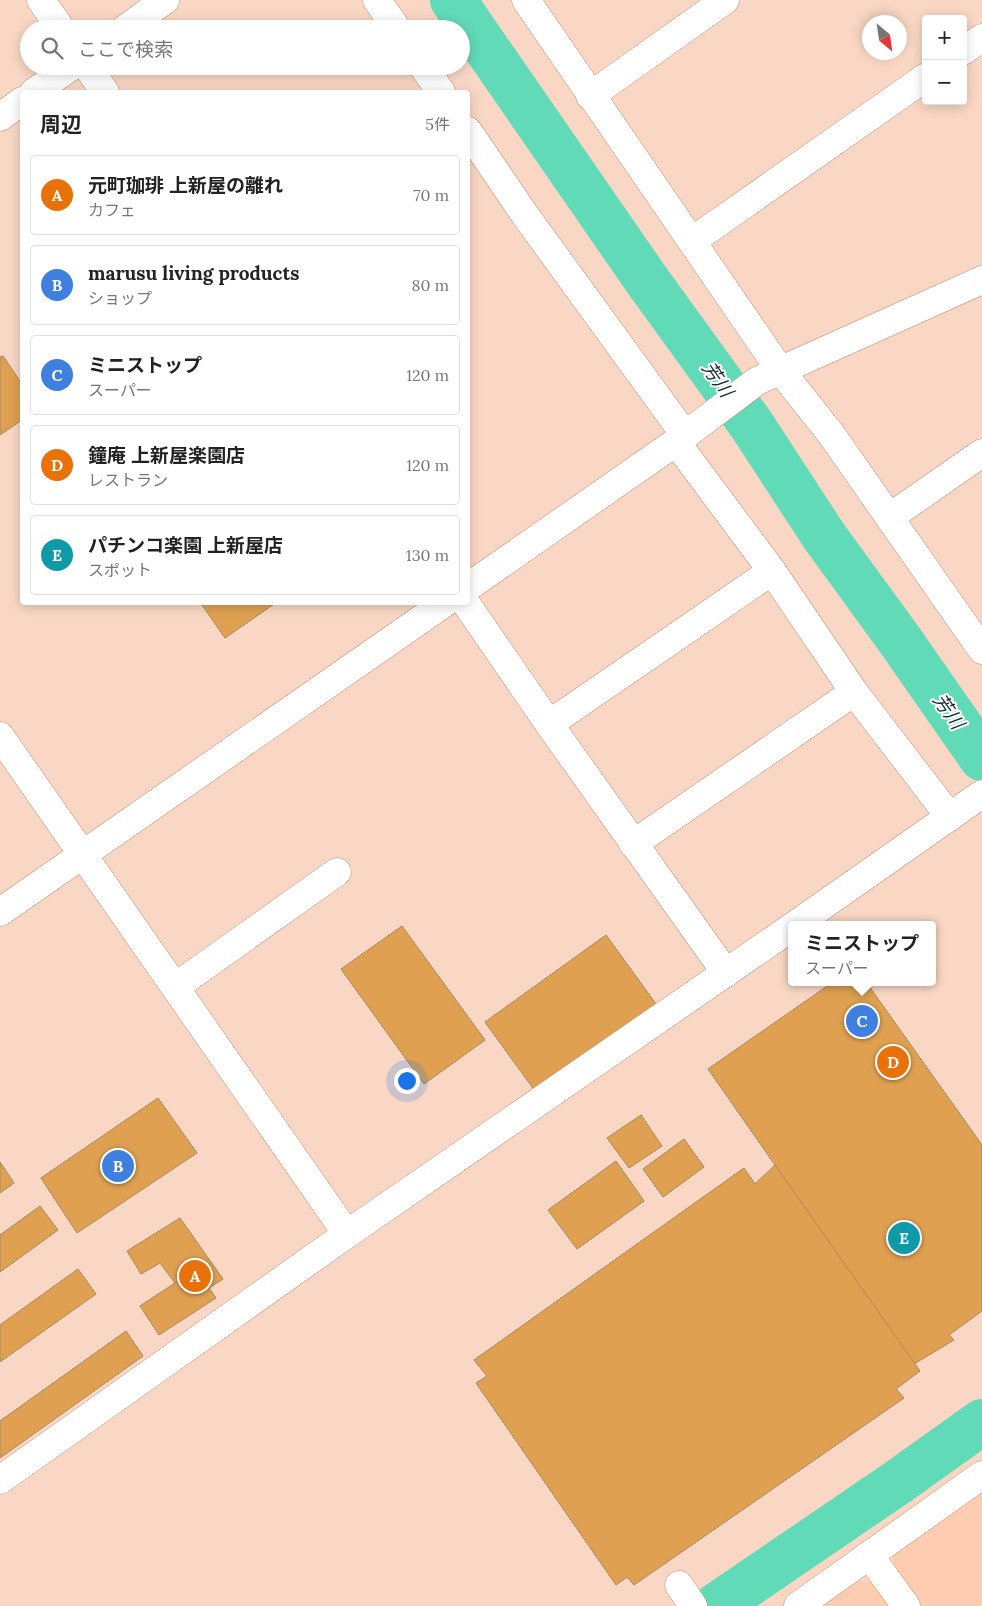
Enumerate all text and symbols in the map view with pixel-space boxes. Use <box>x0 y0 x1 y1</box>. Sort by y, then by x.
north arrow <box>862 15 907 60</box>
map controls <box>922 15 967 105</box>
button: + <box>922 15 967 60</box>
search box <box>20 20 470 75</box>
icon: search <box>38 34 66 62</box>
text: ここで検索 <box>78 37 173 61</box>
button: − <box>922 60 967 105</box>
text: 周辺 <box>40 111 82 138</box>
text: 5件 <box>425 114 450 134</box>
text: 元町珈琲 上新屋の離れ <box>88 173 283 197</box>
text: A <box>52 185 62 205</box>
text: 70 m <box>413 185 449 205</box>
text: カフェ <box>88 200 136 220</box>
text: marusu living products <box>88 261 300 285</box>
text: B <box>52 275 62 295</box>
text: 80 m <box>412 275 449 295</box>
text: ショップ <box>88 288 152 308</box>
text: ミニストップ <box>88 353 202 377</box>
water label: 芳川 <box>697 357 740 403</box>
text: C <box>51 365 63 385</box>
text: 120 m <box>406 365 449 385</box>
text: スーパー <box>88 380 152 400</box>
text: 鐘庵 上新屋楽園店 <box>88 443 245 467</box>
text: D <box>51 455 63 475</box>
text: 120 m <box>406 455 449 475</box>
text: レストラン <box>88 470 168 490</box>
text: パチンコ楽園 上新屋店 <box>88 533 283 557</box>
text: E <box>52 545 62 565</box>
text: 130 m <box>406 545 449 565</box>
text: スポット <box>88 560 152 580</box>
water label: 芳川 <box>928 689 971 735</box>
popup <box>788 921 936 986</box>
text: ミニストップ <box>805 931 919 955</box>
text: スーパー <box>805 958 869 978</box>
pin: C <box>846 1002 878 1040</box>
pin: D <box>877 1043 909 1081</box>
your location <box>394 1068 420 1094</box>
pin: B <box>102 1147 134 1185</box>
pin: E <box>888 1219 920 1257</box>
pin: A <box>179 1257 211 1295</box>

